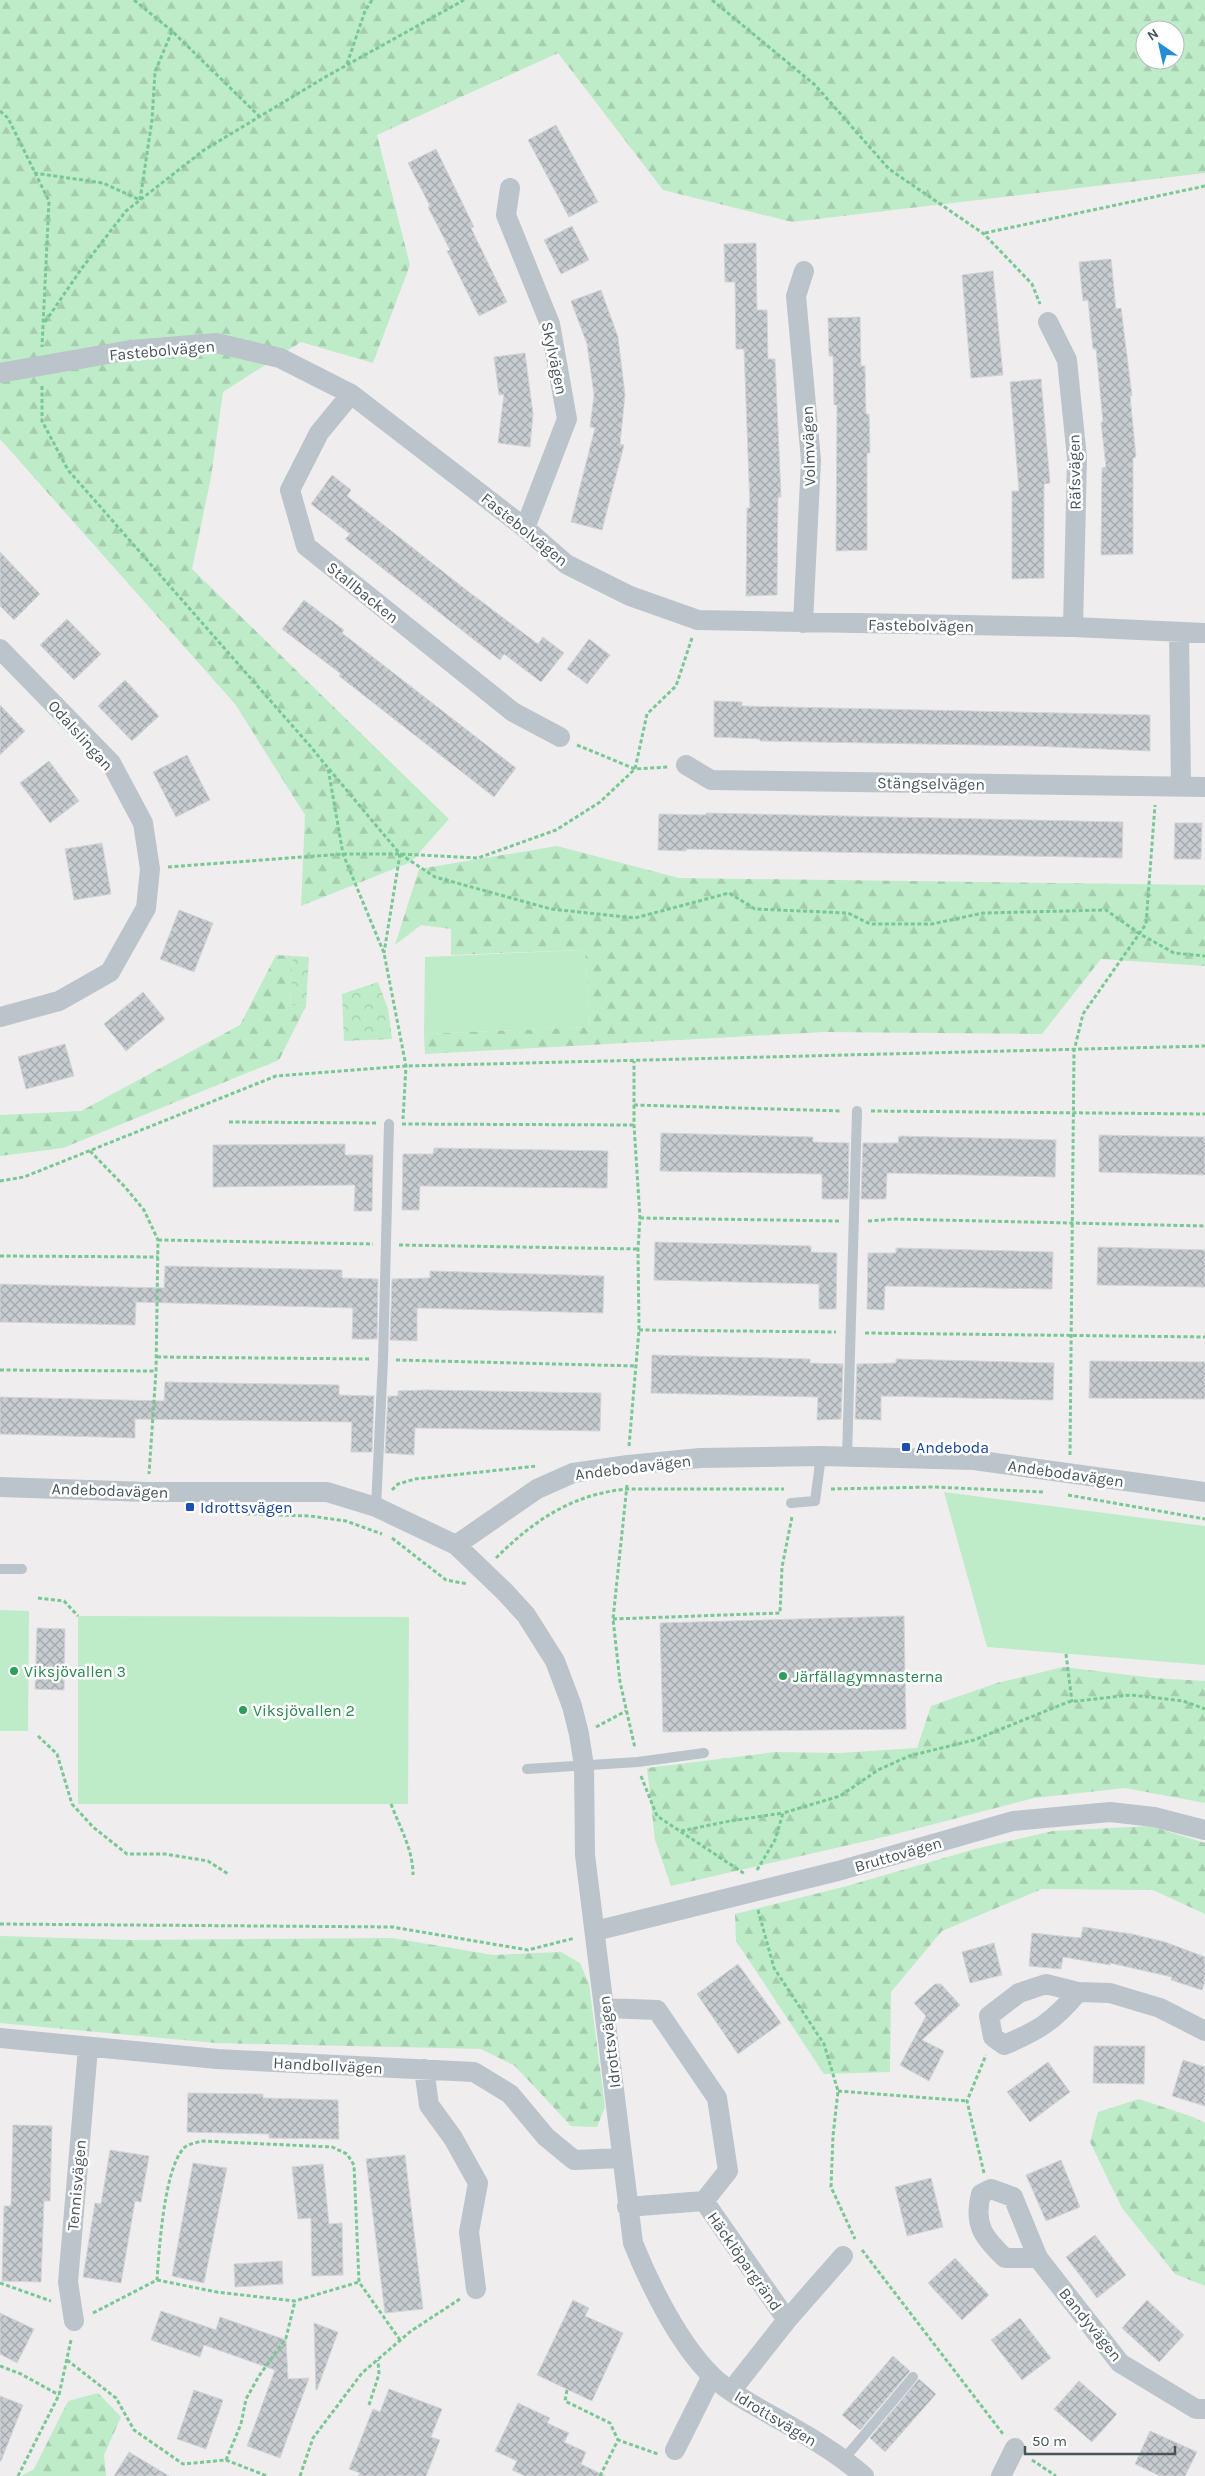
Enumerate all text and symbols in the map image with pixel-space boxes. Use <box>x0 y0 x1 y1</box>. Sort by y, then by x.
north arrow <box>1135 20 1185 70</box>
text: N <box>1144 25 1162 44</box>
street label: Skylvägen <box>538 320 572 396</box>
street label: Fastebolvägen <box>108 336 216 365</box>
street label: Volmvägen <box>798 405 819 487</box>
street label: Räfsvägen <box>1064 434 1085 510</box>
street label: Fastebolvägen <box>478 489 572 570</box>
street label: Stallbacken <box>323 558 402 627</box>
street label: Fastebolvägen <box>868 615 974 636</box>
street label: Odalslingan <box>44 696 117 774</box>
street label: Stängselvägen <box>877 773 985 794</box>
place label: Andeboda <box>916 1438 989 1457</box>
marker: Andeboda <box>900 1441 912 1453</box>
street label: Andebodavägen <box>574 1451 692 1484</box>
street label: Andebodavägen <box>1007 1456 1125 1491</box>
street label: Andebodavägen <box>51 1479 169 1502</box>
place label: Idrottsvägen <box>200 1498 293 1517</box>
marker: Idrottsvägen <box>184 1501 196 1513</box>
place label: Viksjövallen 3 <box>24 1662 126 1681</box>
marker: Viksjövallen 3 <box>8 1665 20 1677</box>
place label: Järfällagymnasterna <box>793 1667 943 1686</box>
marker: Järfällagymnasterna <box>777 1670 789 1682</box>
place label: Viksjövallen 2 <box>253 1701 355 1720</box>
marker: Viksjövallen 2 <box>237 1704 249 1716</box>
street label: Bruttovägen <box>852 1833 944 1876</box>
street label: Idrottsvägen <box>594 1995 625 2089</box>
street label: Handbollvägen <box>273 2053 383 2078</box>
street label: Tennisvägen <box>63 2139 90 2231</box>
street label: Häcklöpargränd <box>703 2208 786 2314</box>
street label: Bandyvägen <box>1055 2284 1126 2365</box>
street label: Idrottsvägen <box>731 2386 820 2450</box>
scale bar <box>1025 2424 1175 2456</box>
text: 50 m <box>1032 2432 1067 2450</box>

